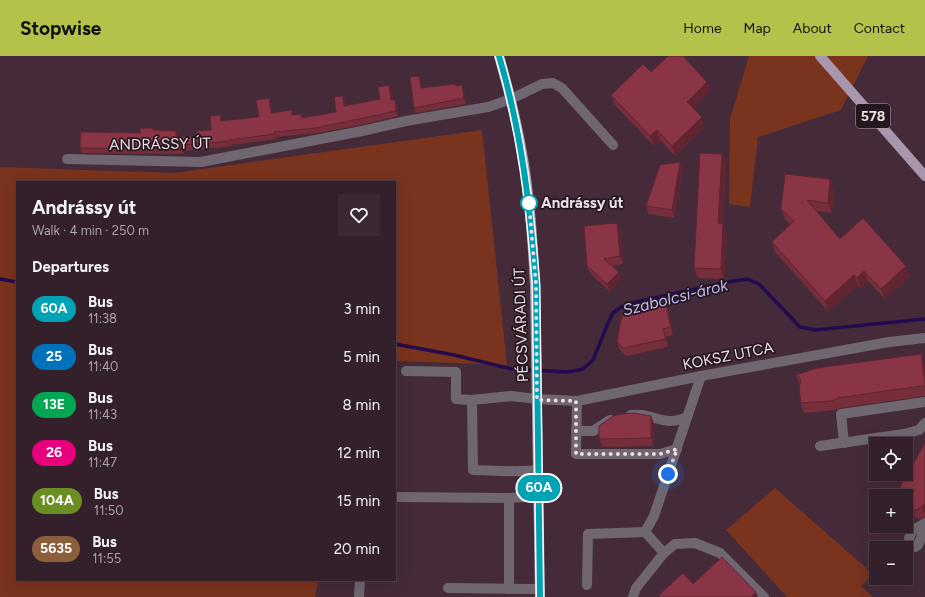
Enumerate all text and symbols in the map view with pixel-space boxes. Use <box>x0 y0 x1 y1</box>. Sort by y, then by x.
text: Stopwise <box>20 17 101 40</box>
text: Home <box>683 20 722 37</box>
text: Map <box>744 20 771 37</box>
text: About <box>793 20 832 37</box>
text: Contact <box>854 20 905 37</box>
road number: 578 <box>856 104 890 128</box>
street label: ANDRÁSSY ÚT <box>109 134 212 154</box>
button: heart <box>338 194 380 236</box>
marker: Andrássy út <box>520 194 538 212</box>
place label: Andrássy út <box>541 194 623 212</box>
text: Andrássy út <box>32 196 136 219</box>
text: Walk · 4 min · 250 m <box>32 223 149 238</box>
text: Departures <box>32 258 109 276</box>
street label: PÉCSVÁRADI ÚT <box>510 267 532 383</box>
water label: Szabolcsi-árok <box>621 275 731 320</box>
text: Bus <box>88 293 113 311</box>
text: 60A <box>40 300 68 317</box>
text: 3 min <box>344 300 380 318</box>
text: 11:38 <box>88 311 117 326</box>
street label: KOKSZ UTCA <box>681 338 775 374</box>
text: Bus <box>88 341 113 359</box>
text: 25 <box>46 348 62 365</box>
text: 5 min <box>343 348 380 366</box>
text: 11:40 <box>88 359 118 374</box>
text: Bus <box>88 389 113 407</box>
text: 13E <box>43 396 65 413</box>
text: 8 min <box>342 396 380 414</box>
text: 11:43 <box>88 407 117 422</box>
text: Bus <box>88 437 113 455</box>
map controls <box>869 437 913 585</box>
button: locate <box>869 437 913 481</box>
text: 26 <box>46 444 62 461</box>
text: 12 min <box>337 444 380 462</box>
text: 11:47 <box>88 455 117 470</box>
your location <box>658 464 678 484</box>
line badge: 60A <box>516 475 562 501</box>
text: 60A <box>525 479 553 496</box>
text: Bus <box>94 485 119 503</box>
button: + <box>869 489 913 533</box>
text: 104A <box>40 492 74 509</box>
text: 15 min <box>337 492 380 510</box>
text: 11:50 <box>94 503 124 518</box>
text: Bus <box>92 533 117 551</box>
text: 5635 <box>40 540 72 557</box>
text: 20 min <box>334 540 380 558</box>
button: − <box>869 541 913 585</box>
text: 11:55 <box>92 551 121 566</box>

